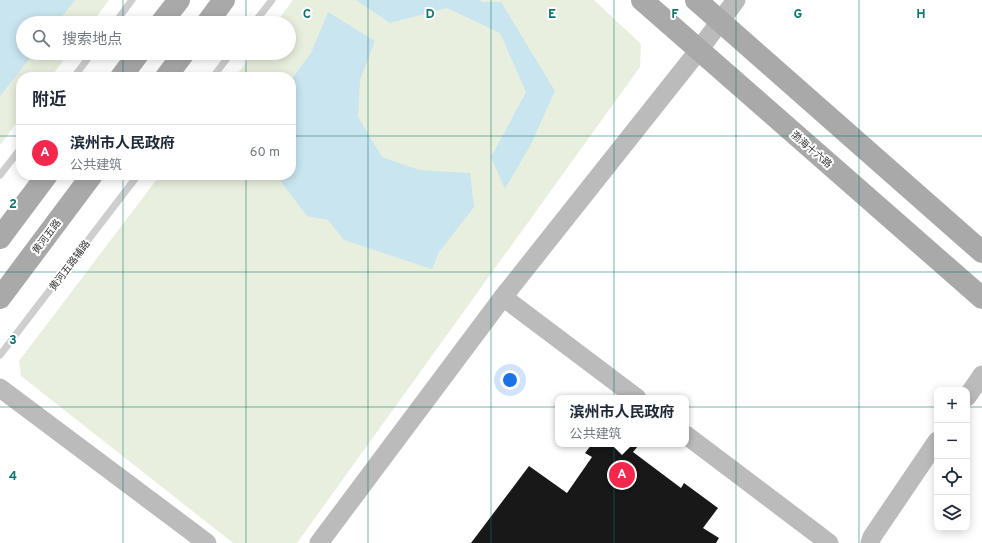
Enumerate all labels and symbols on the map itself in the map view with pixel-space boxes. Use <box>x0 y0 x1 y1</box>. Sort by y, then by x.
text: C <box>303 7 311 23</box>
text: D <box>425 7 435 23</box>
text: E <box>548 7 556 23</box>
text: F <box>671 7 679 23</box>
text: G <box>794 7 803 23</box>
text: H <box>916 7 926 23</box>
street label: 渤海十六路 <box>788 129 834 171</box>
text: 2 <box>9 197 17 213</box>
street label: 黄河五路 <box>30 217 64 257</box>
street label: 黄河五路辅路 <box>47 238 93 294</box>
text: 3 <box>9 333 17 349</box>
your location <box>500 370 520 390</box>
pin: A <box>609 460 635 490</box>
text: 4 <box>9 469 17 485</box>

